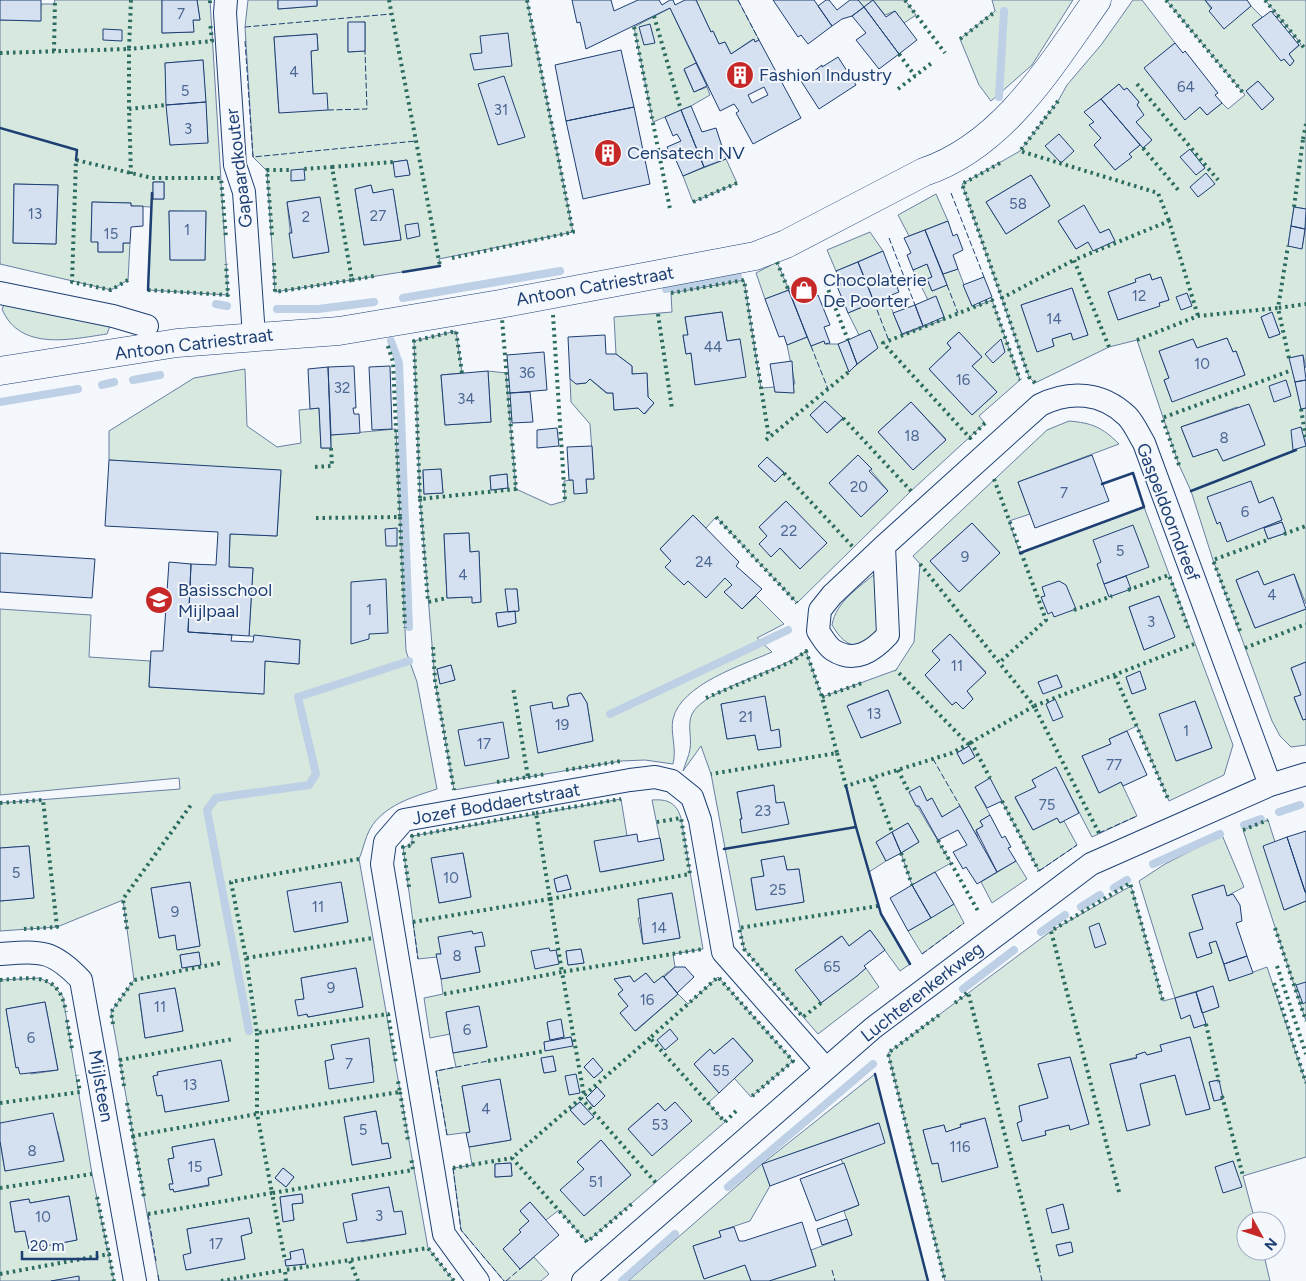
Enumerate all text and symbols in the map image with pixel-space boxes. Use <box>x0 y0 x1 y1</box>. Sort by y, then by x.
house number: 7 <box>177 5 185 23</box>
building icon: Fashion Industry <box>725 60 755 90</box>
house number: 4 <box>289 63 299 81</box>
place label: Fashion Industry <box>759 64 892 86</box>
house number: 64 <box>1177 78 1195 96</box>
house number: 5 <box>181 82 189 100</box>
house number: 31 <box>494 101 508 119</box>
street label: Gapaardkouter <box>221 107 257 229</box>
house number: 3 <box>184 120 192 138</box>
building icon: Censatech NV <box>593 138 623 168</box>
place label: Censatech NV <box>627 142 745 164</box>
house number: 58 <box>1009 195 1027 213</box>
house number: 13 <box>28 205 42 223</box>
house number: 27 <box>370 207 386 225</box>
house number: 2 <box>302 208 310 226</box>
house number: 1 <box>184 221 190 239</box>
house number: 15 <box>104 225 118 243</box>
street label: Antoon Catriestraat <box>514 261 676 311</box>
place label: Chocolaterie De Poorter <box>823 269 927 312</box>
shop icon: Chocolaterie De Poorter <box>789 275 819 305</box>
house number: 12 <box>1132 287 1146 305</box>
house number: 14 <box>1046 310 1062 328</box>
street label: Antoon Catriestraat <box>113 323 275 365</box>
house number: 44 <box>704 338 722 356</box>
house number: 10 <box>1194 355 1210 373</box>
house number: 36 <box>519 364 536 382</box>
house number: 16 <box>956 371 971 389</box>
house number: 32 <box>334 379 350 397</box>
house number: 34 <box>457 390 475 408</box>
house number: 18 <box>904 427 920 445</box>
house number: 8 <box>1219 429 1229 447</box>
street label: Gaspeldoorndreef <box>1132 440 1205 584</box>
house number: 20 <box>850 478 868 496</box>
house number: 7 <box>1060 484 1068 502</box>
house number: 6 <box>1241 503 1250 521</box>
house number: 22 <box>781 522 797 540</box>
house number: 5 <box>1116 542 1124 560</box>
house number: 9 <box>961 548 969 566</box>
house number: 24 <box>695 553 713 571</box>
house number: 4 <box>458 566 468 584</box>
place label: Basisschool Mijlpaal <box>178 579 272 622</box>
school or university icon: Basisschool Mijlpaal <box>144 585 174 615</box>
house number: 4 <box>1267 586 1277 604</box>
house number: 1 <box>366 601 372 619</box>
house number: 3 <box>1147 613 1155 631</box>
house number: 11 <box>951 657 963 675</box>
house number: 13 <box>867 705 881 723</box>
house number: 21 <box>739 708 753 726</box>
house number: 19 <box>555 716 569 734</box>
house number: 1 <box>1183 722 1189 740</box>
house number: 17 <box>477 735 491 753</box>
house number: 77 <box>1106 756 1122 774</box>
street label: Jozef Boddaertstraat <box>410 778 582 830</box>
house number: 75 <box>1039 796 1055 814</box>
house number: 23 <box>755 802 771 820</box>
house number: 5 <box>12 864 20 882</box>
house number: 10 <box>443 869 459 887</box>
house number: 25 <box>769 881 787 899</box>
house number: 11 <box>312 898 324 916</box>
house number: 9 <box>171 903 179 921</box>
house number: 14 <box>651 919 667 937</box>
street label: Luchterenkerkweg <box>856 937 988 1047</box>
house number: 8 <box>452 947 462 965</box>
house number: 65 <box>823 958 841 976</box>
house number: 9 <box>327 979 335 997</box>
house number: 16 <box>640 991 655 1009</box>
house number: 11 <box>154 998 166 1016</box>
house number: 6 <box>463 1021 472 1039</box>
house number: 6 <box>27 1029 36 1047</box>
street label: Mijlsteen <box>84 1048 118 1124</box>
house number: 7 <box>345 1055 353 1073</box>
house number: 55 <box>712 1062 730 1080</box>
house number: 13 <box>183 1076 197 1094</box>
house number: 4 <box>481 1100 491 1118</box>
house number: 53 <box>652 1116 668 1134</box>
house number: 5 <box>359 1121 367 1139</box>
house number: 116 <box>950 1138 971 1156</box>
house number: 8 <box>27 1142 37 1160</box>
house number: 15 <box>188 1158 202 1176</box>
house number: 51 <box>589 1173 603 1191</box>
house number: 3 <box>375 1207 383 1225</box>
house number: 10 <box>35 1208 51 1226</box>
north arrow <box>1236 1211 1286 1261</box>
scale bar <box>22 1228 98 1260</box>
text: N <box>1261 1234 1281 1254</box>
house number: 17 <box>209 1235 223 1253</box>
text: 20 m <box>30 1237 64 1255</box>

